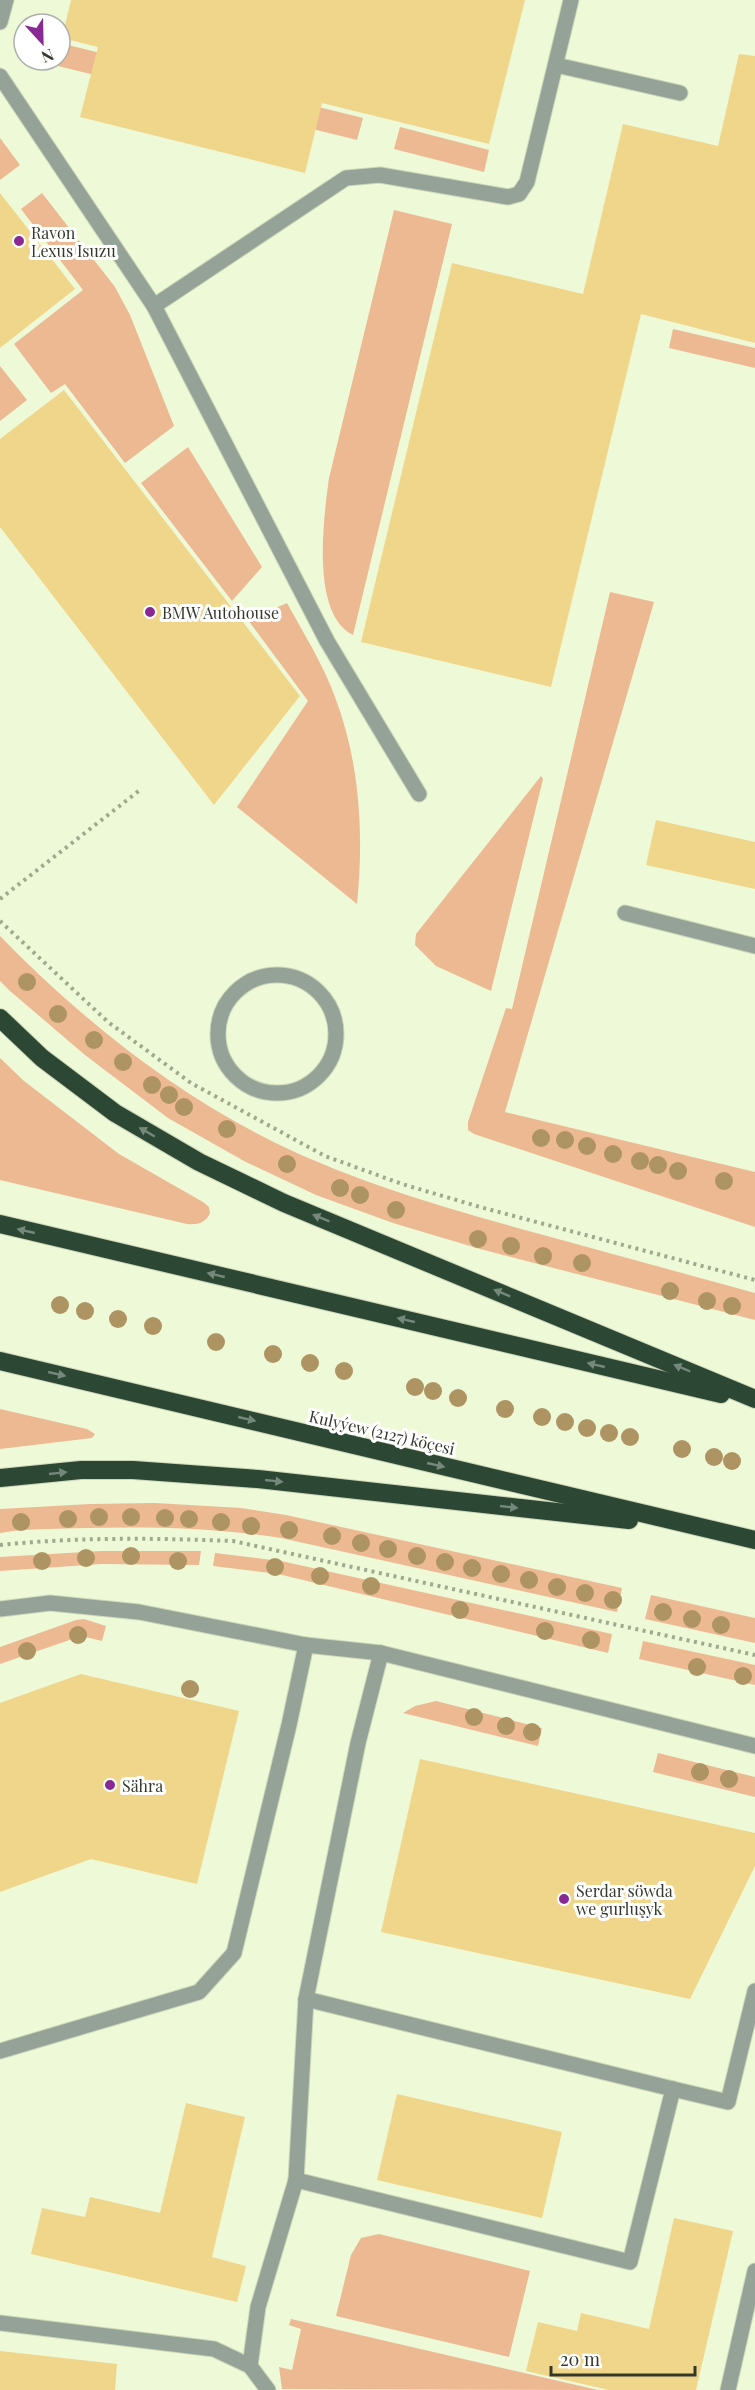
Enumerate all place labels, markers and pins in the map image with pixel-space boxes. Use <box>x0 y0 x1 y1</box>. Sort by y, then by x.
place label: Ravon Lexus Isuzu <box>31 222 116 261</box>
marker: Ravon Lexus Isuzu <box>12 234 26 248</box>
place label: BMW Autohouse <box>162 602 279 623</box>
marker: BMW Autohouse <box>143 605 157 619</box>
place label: Sähra <box>122 1775 163 1796</box>
marker: Sähra <box>103 1778 117 1792</box>
place label: Serdar söwda we gurluşyk <box>576 1880 673 1919</box>
marker: Serdar söwda we gurluşyk <box>557 1892 571 1906</box>

